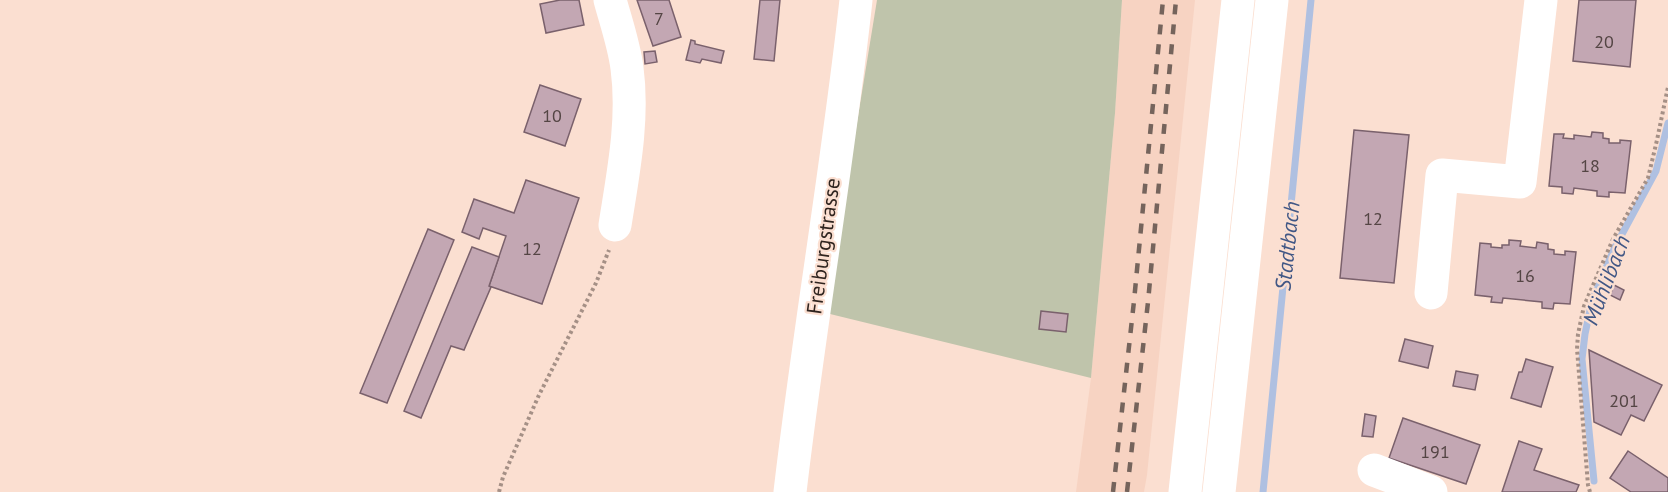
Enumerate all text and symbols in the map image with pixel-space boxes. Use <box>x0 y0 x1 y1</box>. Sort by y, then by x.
house number: 7 <box>654 7 664 30</box>
house number: 20 <box>1594 30 1614 53</box>
house number: 10 <box>542 104 562 127</box>
house number: 18 <box>1580 154 1600 177</box>
street label: Freiburgstrasse <box>800 176 846 316</box>
water label: Stadtbach <box>1268 200 1306 292</box>
house number: 12 <box>1363 207 1383 230</box>
water label: Mühlibach <box>1576 231 1636 329</box>
house number: 12 <box>522 237 542 260</box>
house number: 16 <box>1515 264 1535 287</box>
house number: 201 <box>1609 389 1639 412</box>
house number: 191 <box>1420 440 1450 463</box>

